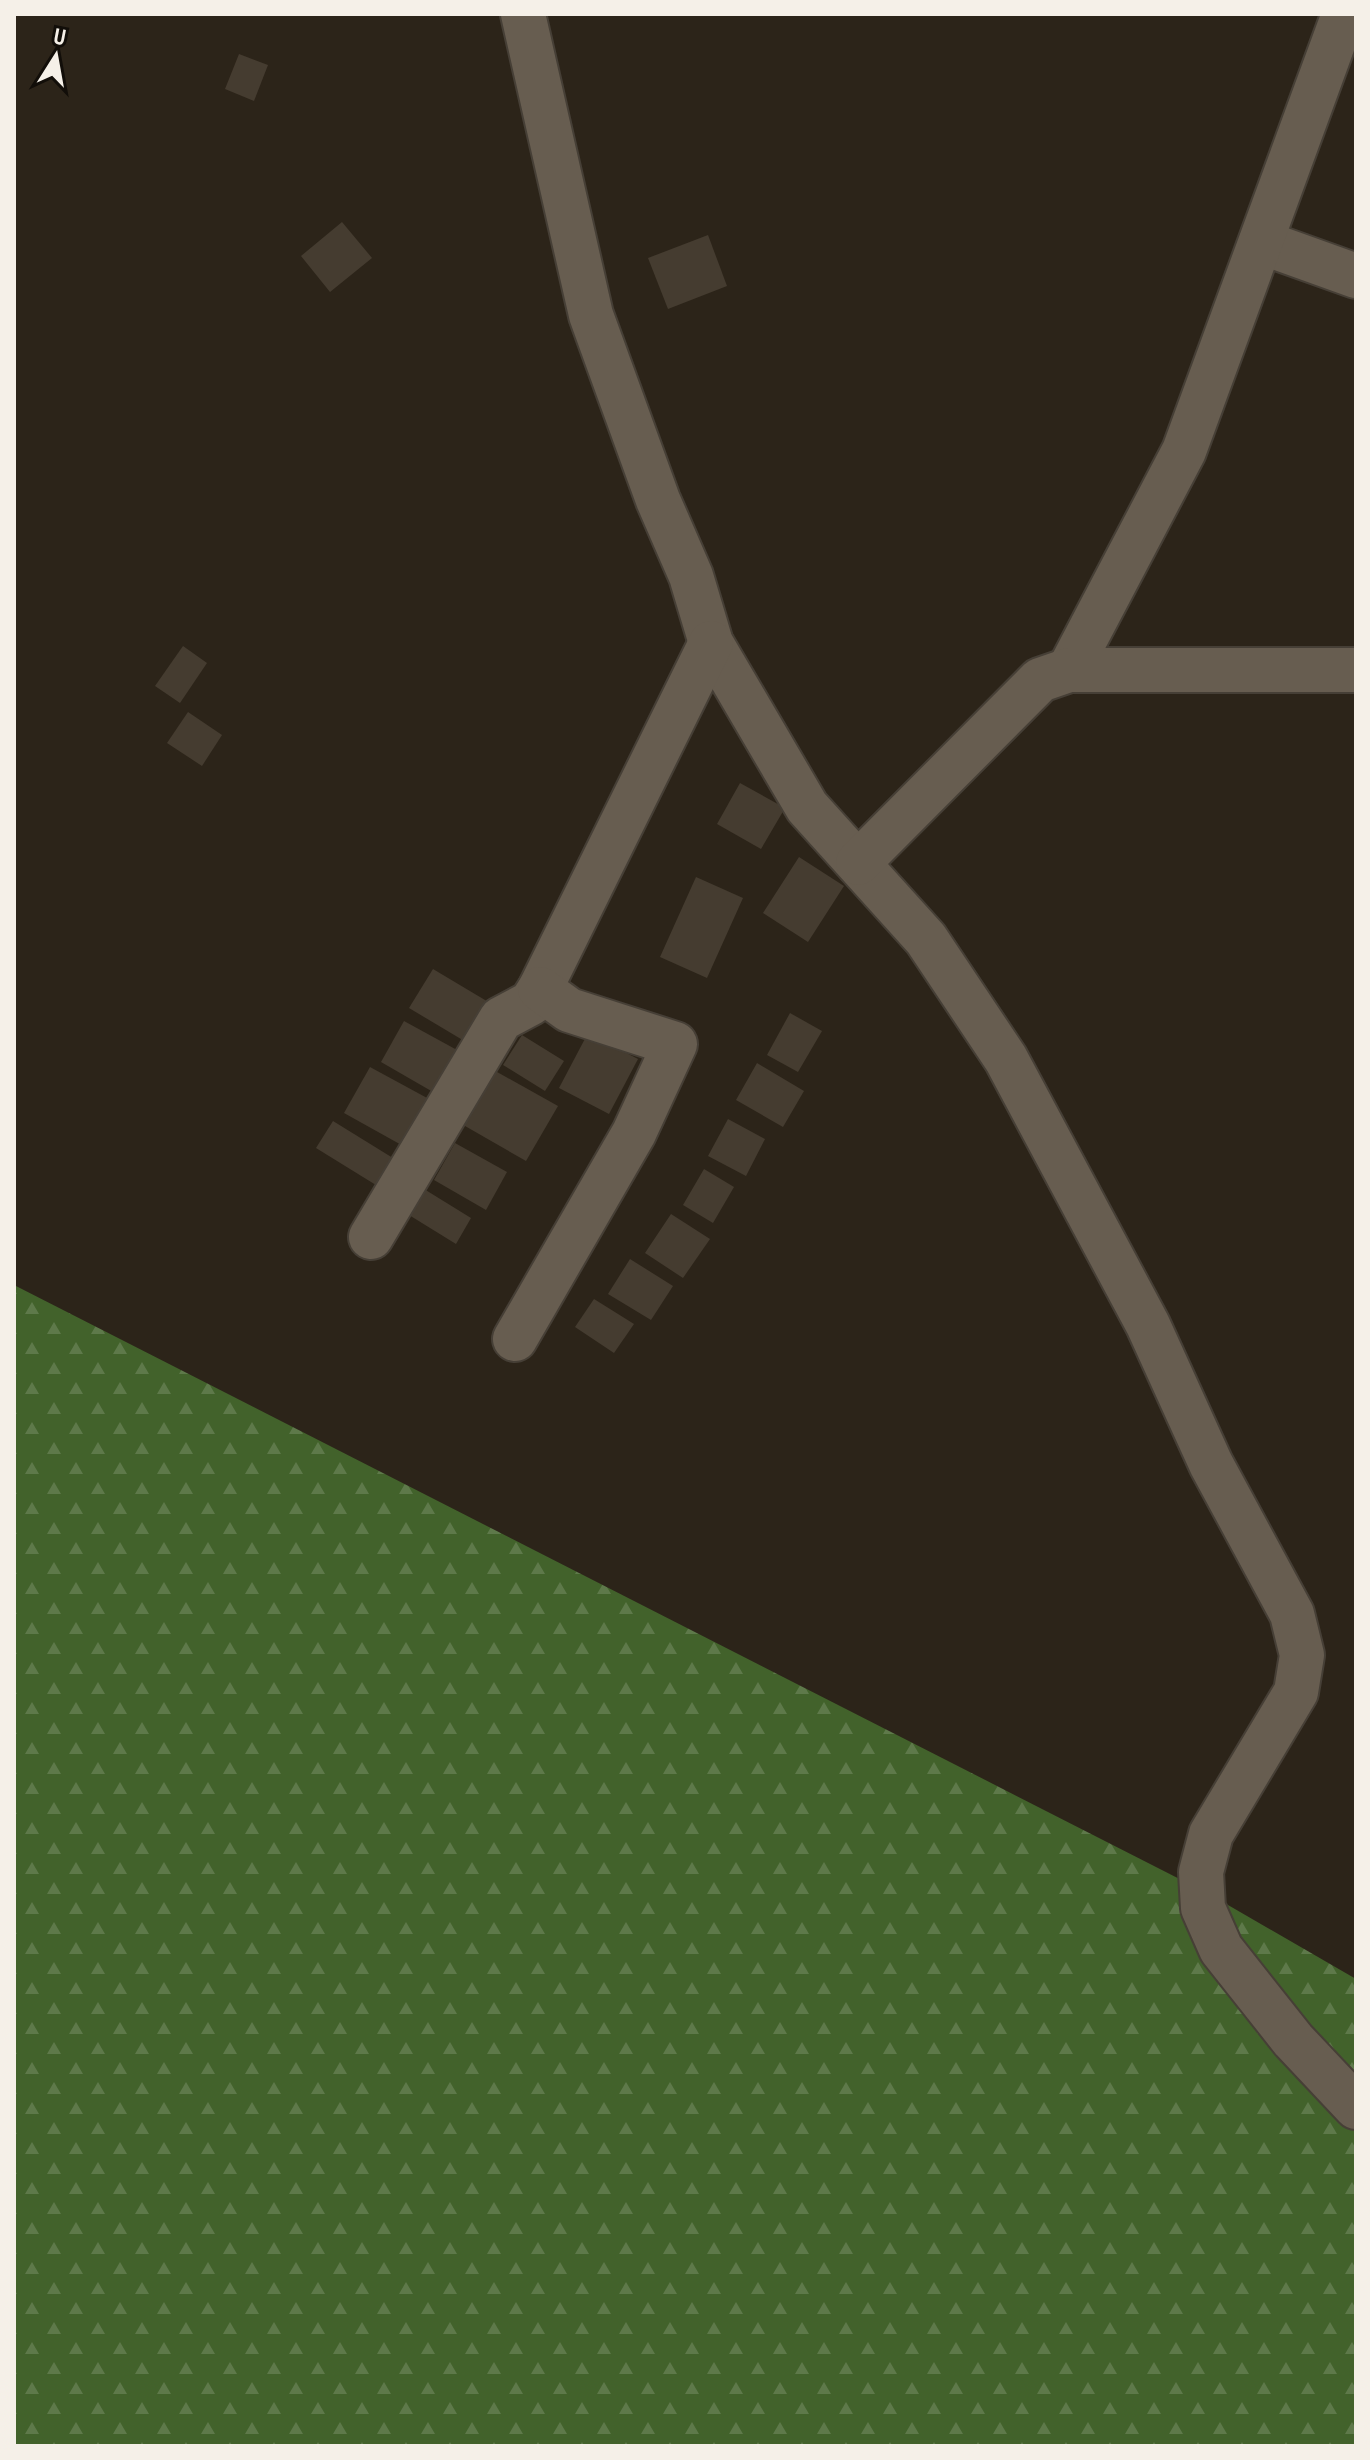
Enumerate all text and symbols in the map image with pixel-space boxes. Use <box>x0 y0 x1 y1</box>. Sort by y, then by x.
north arrow <box>16 16 96 96</box>
text: U <box>52 22 68 51</box>

